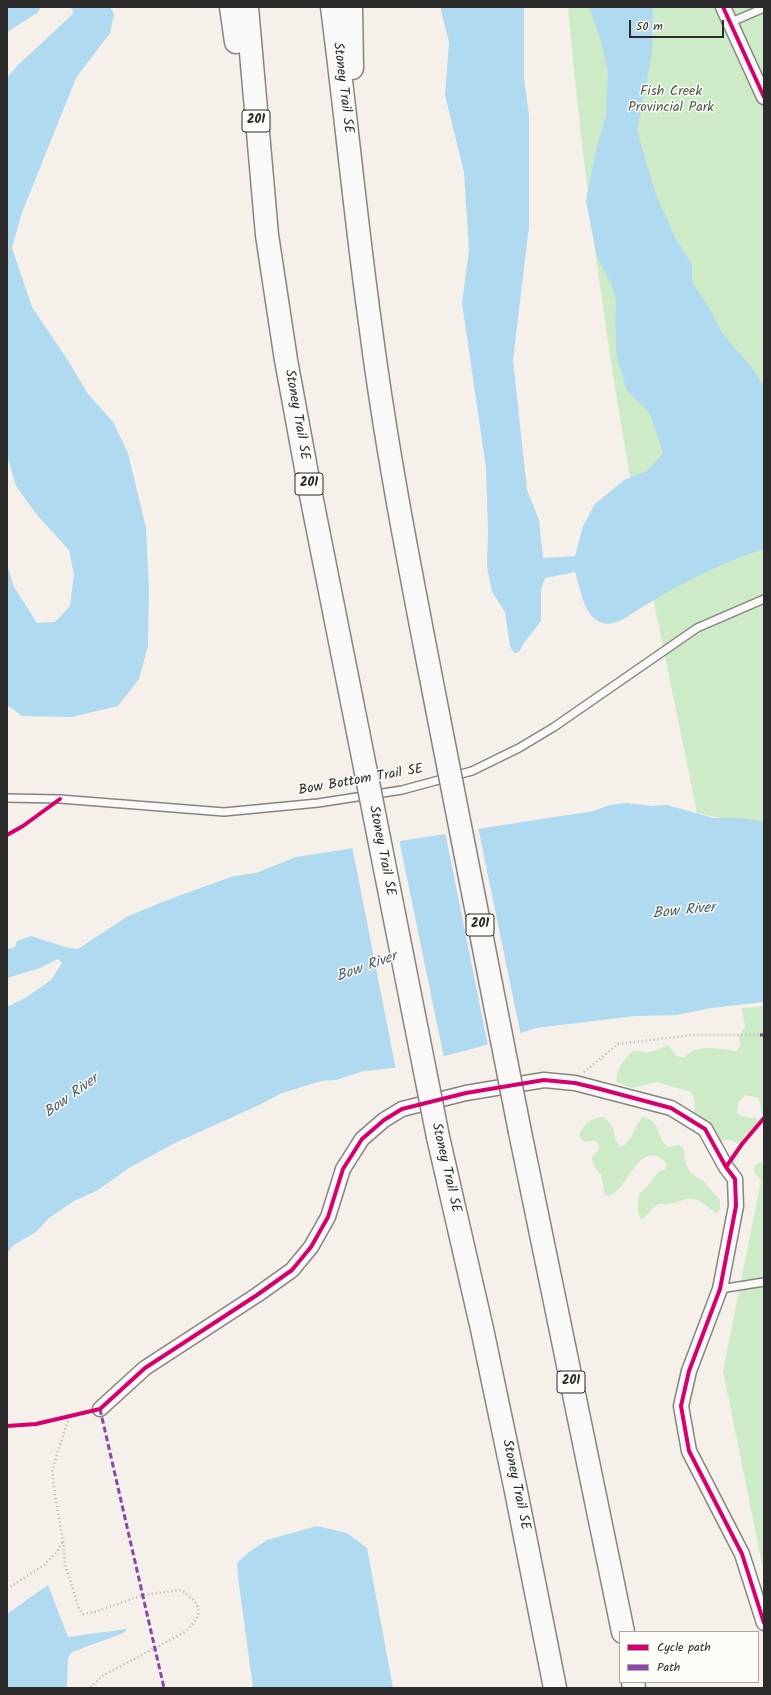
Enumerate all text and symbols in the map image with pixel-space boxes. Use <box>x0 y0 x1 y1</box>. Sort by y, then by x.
scale bar <box>631 12 726 38</box>
text: 50 m <box>636 17 663 36</box>
street label: Stoney Trail SE <box>328 41 356 135</box>
park label: Fish Creek Provincial Park <box>628 85 714 118</box>
road number: 201 <box>242 110 270 132</box>
street label: Stoney Trail SE <box>280 368 312 462</box>
road number: 201 <box>295 473 323 495</box>
street label: Bow Bottom Trail SE <box>297 762 425 800</box>
street label: Stoney Trail SE <box>364 804 398 898</box>
water label: Bow River <box>652 900 716 924</box>
road number: 201 <box>466 914 494 936</box>
water label: Bow River <box>334 949 400 987</box>
water label: Bow River <box>41 1071 103 1123</box>
street label: Stoney Trail SE <box>426 1121 464 1215</box>
road number: 201 <box>557 1371 585 1393</box>
street label: Stoney Trail SE <box>497 1438 533 1532</box>
legend <box>619 1631 759 1683</box>
text: Cycle path <box>657 1638 711 1657</box>
text: Path <box>657 1658 680 1677</box>

